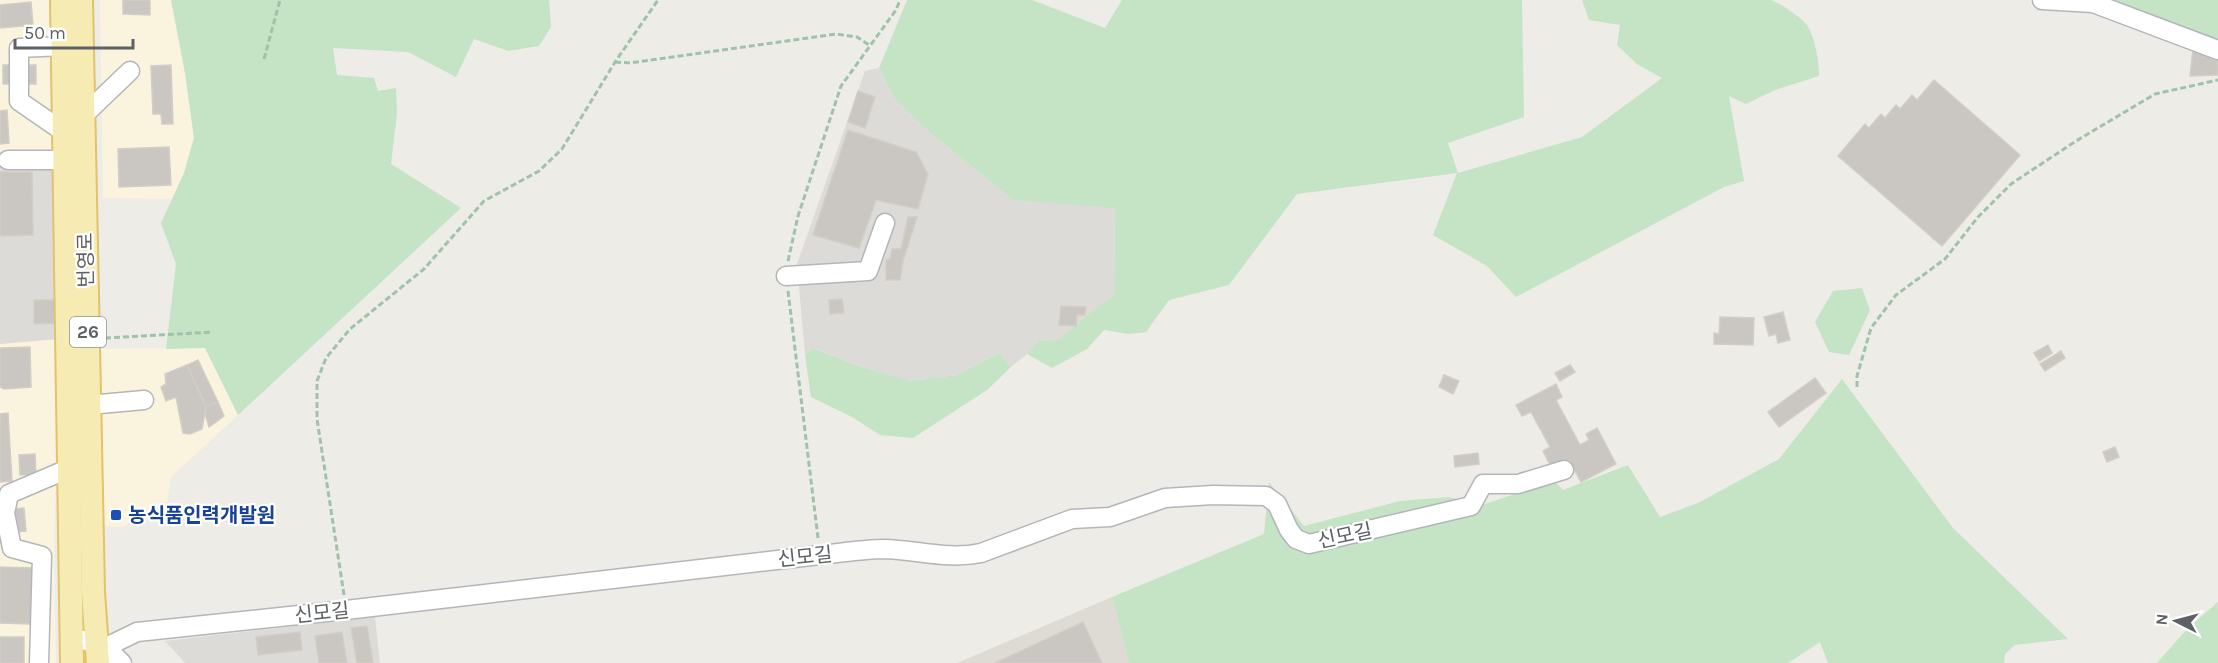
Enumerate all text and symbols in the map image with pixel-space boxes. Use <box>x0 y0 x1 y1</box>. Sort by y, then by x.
scale bar <box>15 12 134 50</box>
text: 50 m <box>24 22 66 44</box>
street label: 번영로 <box>74 232 98 288</box>
road number: 26 <box>70 317 106 347</box>
place label: 농식품인력개발원 <box>128 504 275 527</box>
marker: 농식품인력개발원 <box>109 508 123 522</box>
street label: 신모길 <box>1316 519 1374 553</box>
street label: 신모길 <box>776 543 834 571</box>
north arrow <box>2146 591 2206 651</box>
street label: 신모길 <box>293 599 351 627</box>
text: N <box>2152 613 2172 626</box>

